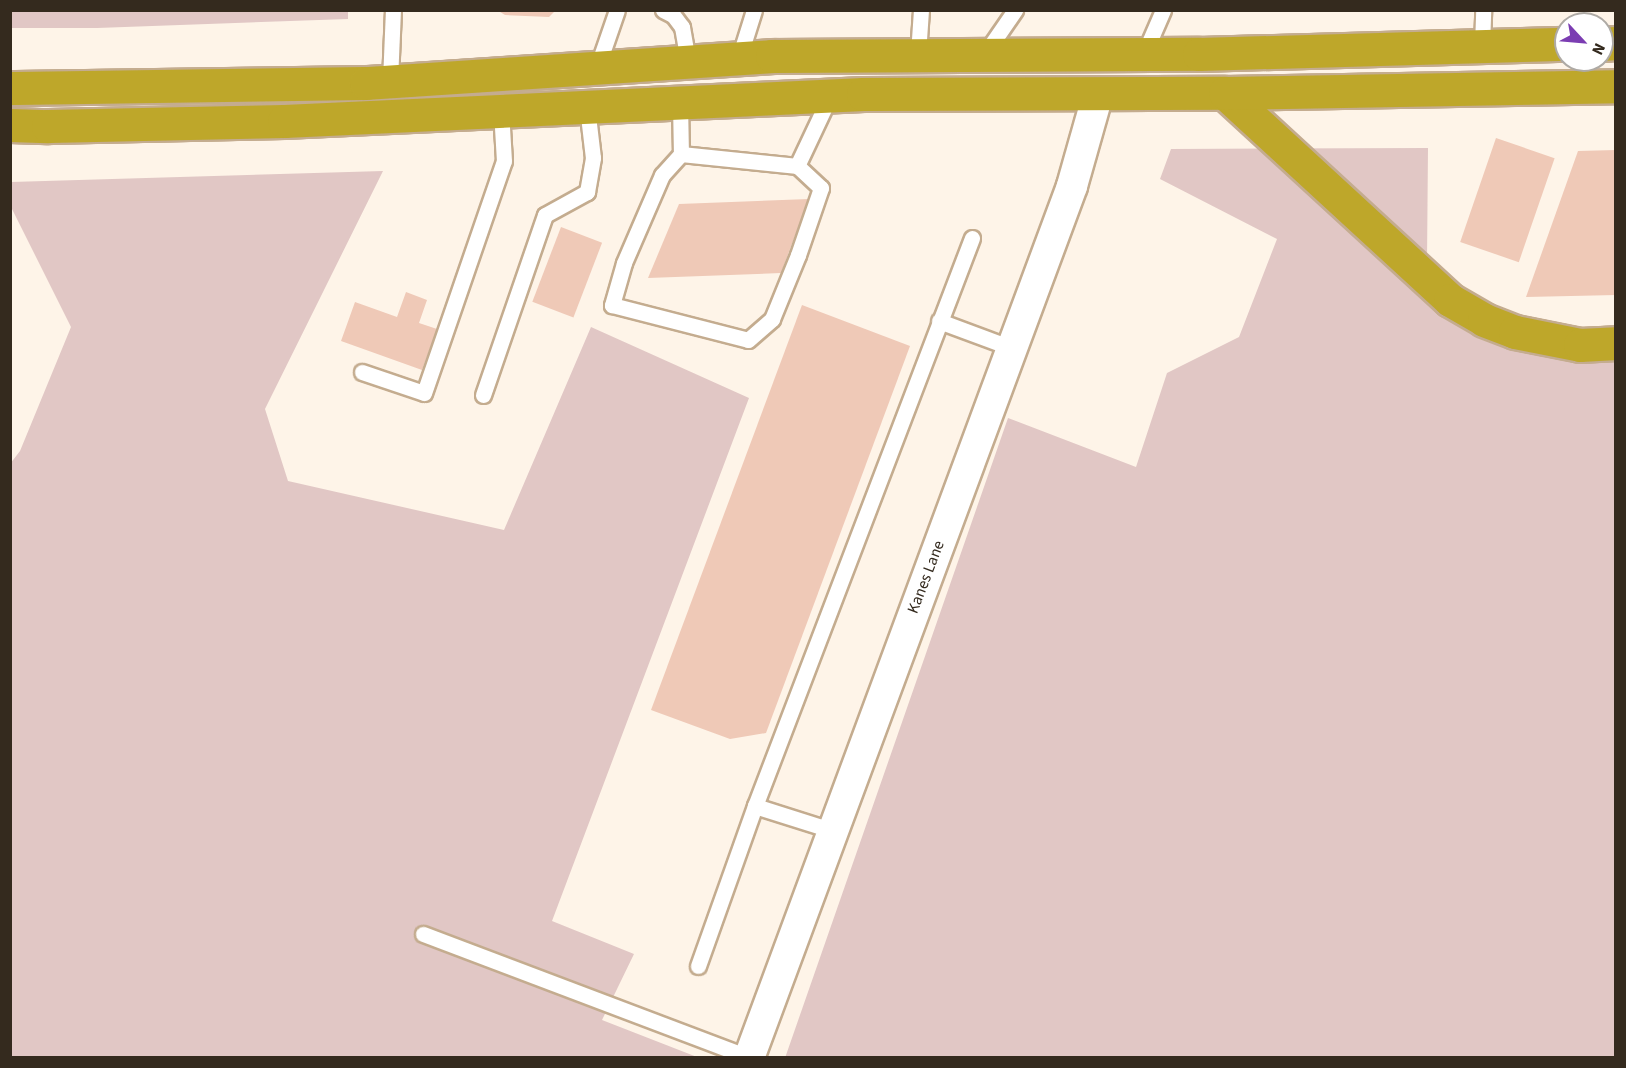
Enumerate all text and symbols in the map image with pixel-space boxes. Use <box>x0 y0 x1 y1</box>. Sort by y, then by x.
north arrow <box>1554 12 1614 72</box>
text: N <box>1586 39 1611 59</box>
street label: Kanes Lane <box>903 538 949 616</box>

